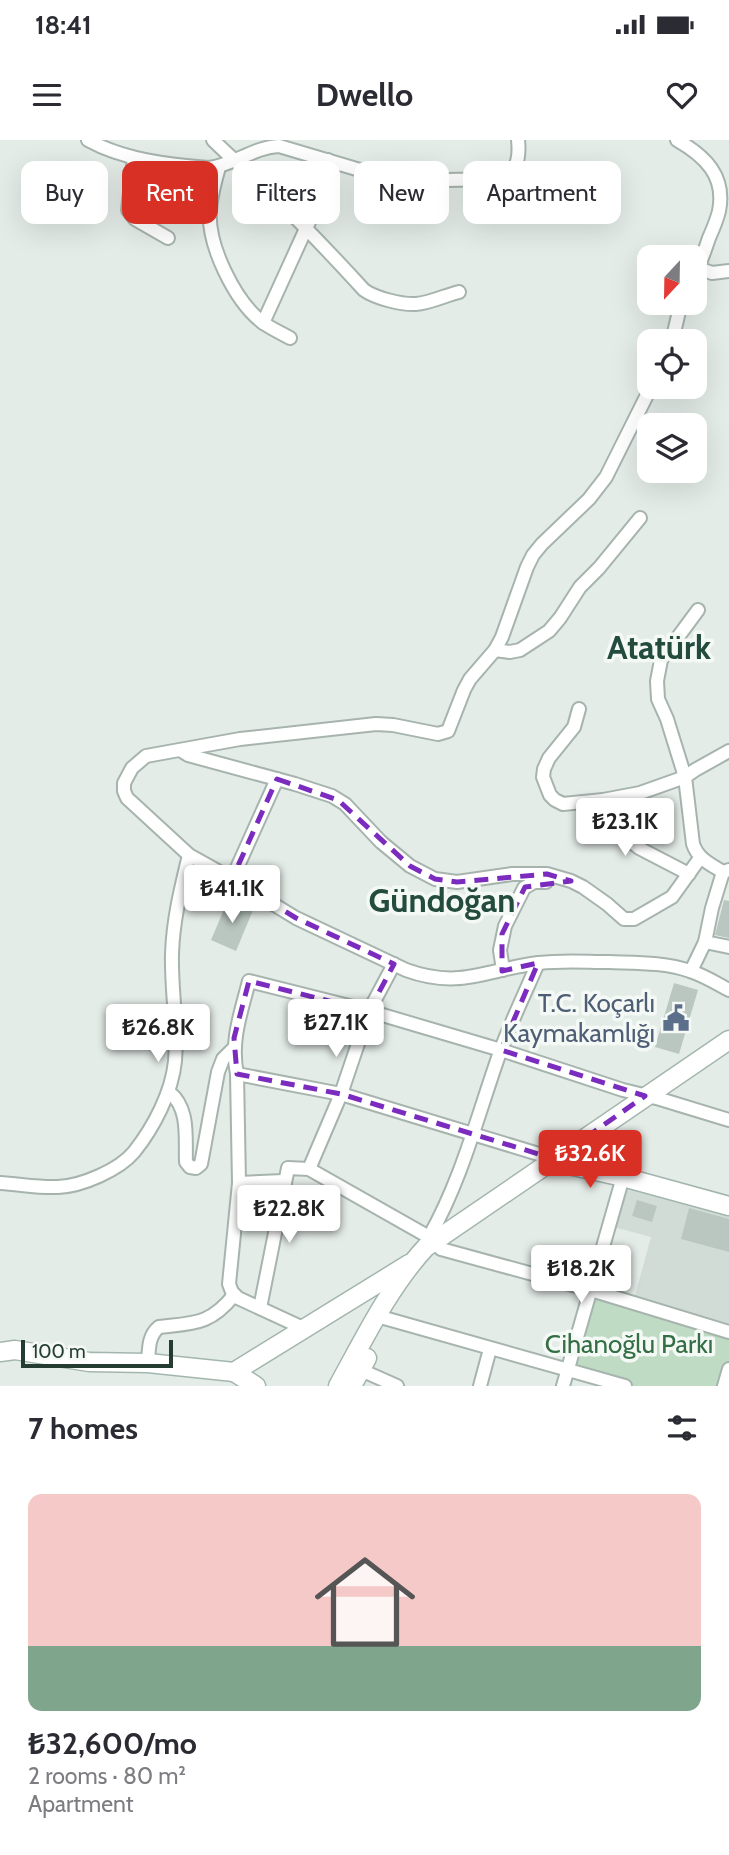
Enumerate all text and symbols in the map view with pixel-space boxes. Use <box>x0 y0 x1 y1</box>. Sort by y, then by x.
text: 18:41 <box>35 9 92 41</box>
text: Dwello <box>316 75 413 114</box>
icon: menu <box>28 76 66 114</box>
icon: heart <box>663 76 701 114</box>
chip: Buy <box>21 161 108 224</box>
chip: Rent <box>122 161 218 224</box>
chip: Filters <box>232 161 340 224</box>
chip: New <box>354 161 449 224</box>
chip: Apartment <box>463 161 621 224</box>
north arrow <box>637 245 707 315</box>
map controls <box>637 245 707 483</box>
button: locate <box>637 329 707 399</box>
button: layers <box>637 413 707 483</box>
district label: Atatürk <box>607 627 711 667</box>
pin: ₺23.1K <box>568 798 682 858</box>
text: ₺23.1K <box>592 807 658 835</box>
pin: ₺41.1K <box>175 866 289 925</box>
text: ₺41.1K <box>200 874 264 902</box>
district label: Gündoğan <box>369 880 515 920</box>
place label: T.C. Koçarlı Kaymakamlığı <box>503 987 655 1049</box>
pin: ₺27.1K <box>279 1000 393 1059</box>
public building icon: T.C. Koçarlı Kaymakamlığı <box>661 1003 691 1033</box>
pin: ₺26.8K <box>101 1004 215 1064</box>
text: ₺27.1K <box>304 1008 368 1036</box>
text: ₺26.8K <box>122 1013 194 1041</box>
pin: ₺32.6K <box>533 1130 647 1190</box>
text: ₺32.6K <box>555 1139 625 1167</box>
pin: ₺22.8K <box>232 1186 346 1245</box>
text: ₺22.8K <box>253 1194 325 1222</box>
pin: ₺18.2K <box>524 1246 638 1305</box>
text: ₺18.2K <box>547 1254 615 1282</box>
park label: Cihanoğlu Parkı <box>545 1328 713 1360</box>
scale bar <box>21 1337 173 1369</box>
text: 100 m <box>32 1340 86 1363</box>
icon: filters <box>663 1409 701 1447</box>
text: 7 homes <box>28 1410 138 1447</box>
icon: home <box>302 1539 428 1665</box>
text: ₺32,600/mo <box>28 1725 197 1762</box>
text: 2 rooms · 80 m² <box>28 1762 186 1790</box>
text: Apartment <box>28 1790 133 1818</box>

